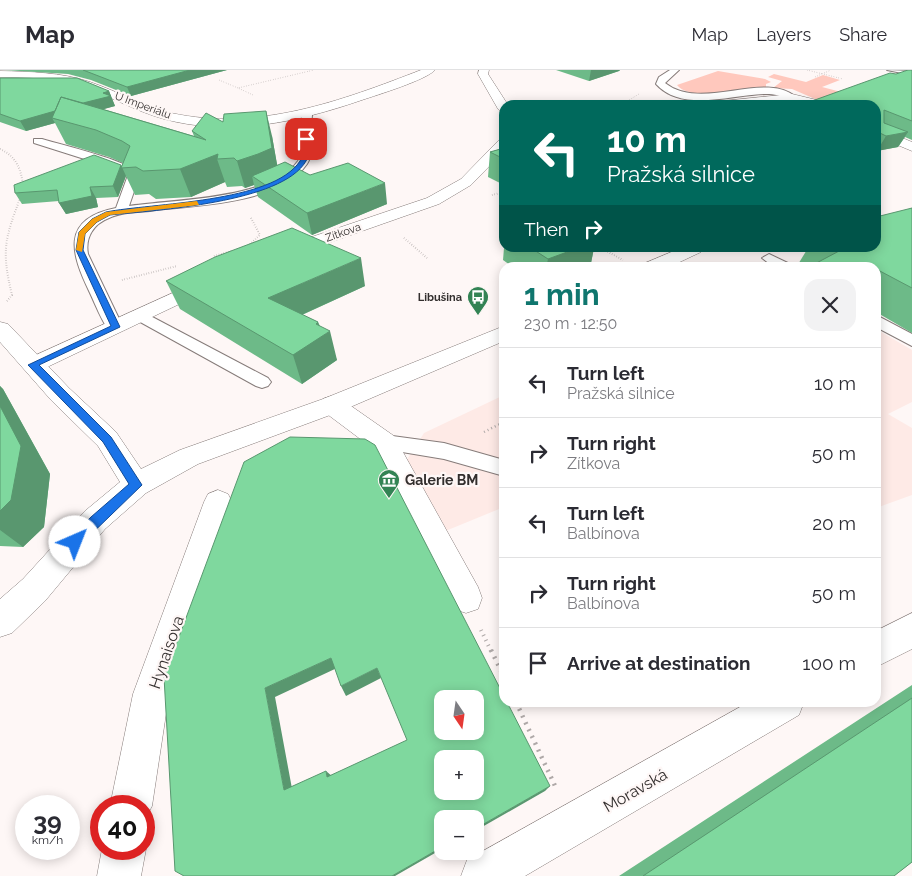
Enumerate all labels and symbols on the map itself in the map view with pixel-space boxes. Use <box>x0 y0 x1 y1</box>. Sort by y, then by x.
street label: U Imperiálu <box>113 89 173 122</box>
pin <box>285 118 327 160</box>
street label: Zítkova <box>324 220 363 245</box>
bus stop icon: Libušina <box>466 285 490 316</box>
place label: Libušina <box>418 291 462 304</box>
museum icon: Galerie BM <box>377 468 401 499</box>
place label: Galerie BM <box>405 472 478 488</box>
position arrow <box>48 515 100 567</box>
street label: Hynaisova <box>145 613 188 691</box>
north arrow <box>434 690 484 740</box>
street label: Moravská <box>600 765 671 816</box>
speed limit sign: 40 <box>90 795 155 860</box>

